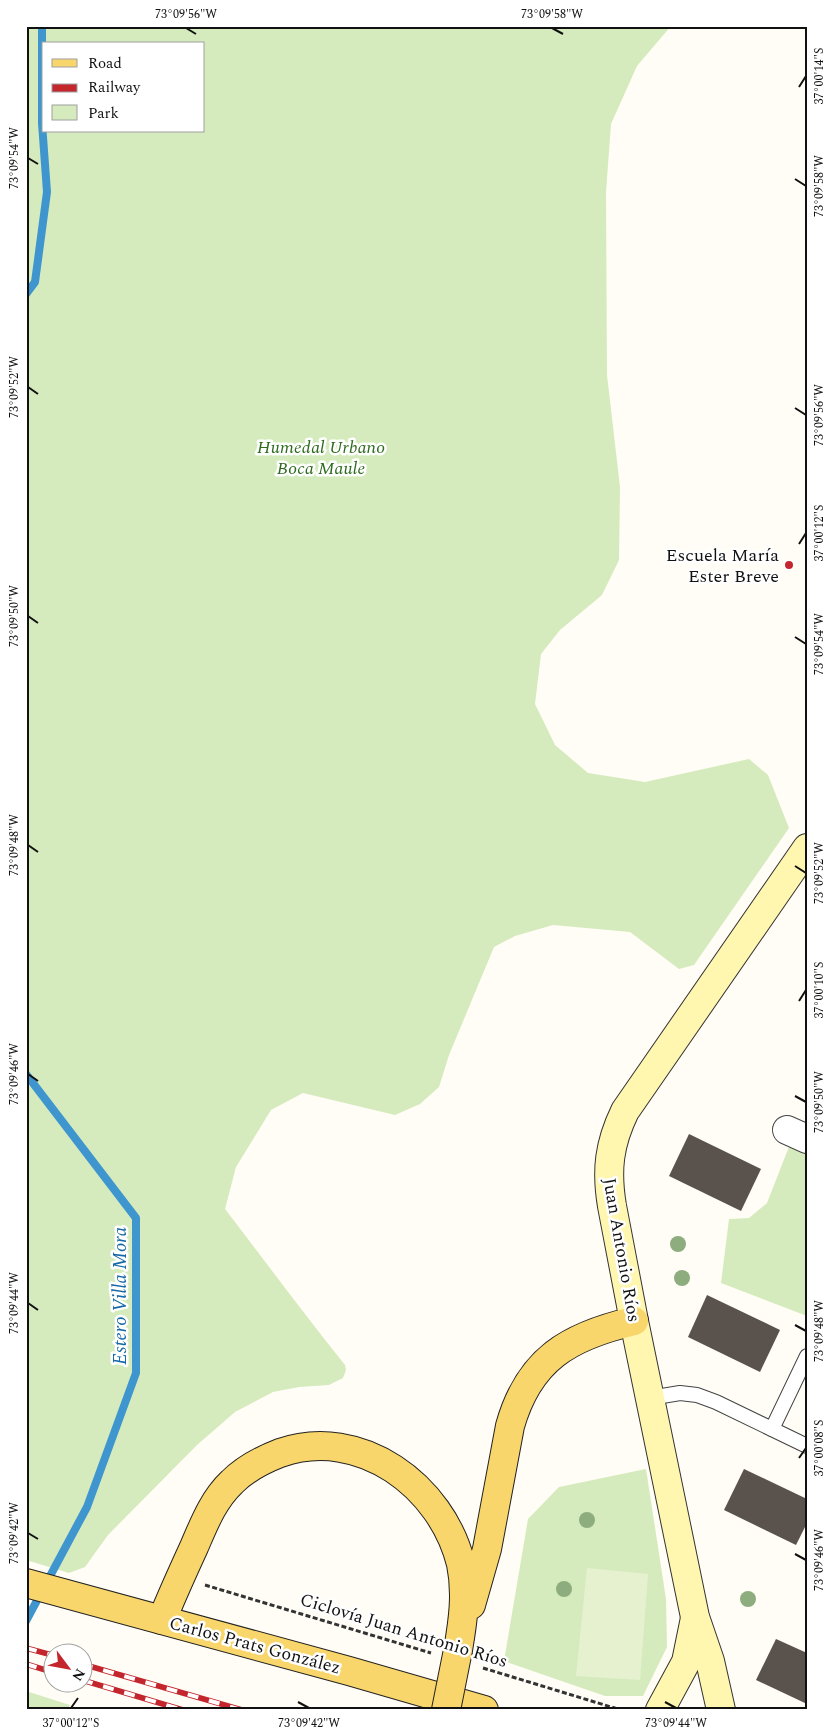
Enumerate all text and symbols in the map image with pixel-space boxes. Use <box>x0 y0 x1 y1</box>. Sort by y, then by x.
text: 73°09'56"W <box>155 5 217 24</box>
text: 73°09'58"W <box>521 5 583 24</box>
legend <box>42 42 205 132</box>
text: 37°00'14"S <box>810 48 829 104</box>
text: Road <box>88 52 122 75</box>
text: Railway <box>88 76 141 99</box>
text: Park <box>88 102 119 125</box>
text: 73°09'54"W <box>5 127 24 189</box>
text: 73°09'58"W <box>810 155 829 217</box>
text: 73°09'52"W <box>5 356 24 418</box>
text: 73°09'56"W <box>810 384 829 446</box>
park label: Humedal Urbano Boca Maule <box>257 434 385 482</box>
text: 37°00'12"S <box>810 505 829 561</box>
place label: Escuela María Ester Breve <box>666 542 779 590</box>
marker: Escuela María Ester Breve <box>783 559 795 571</box>
text: 73°09'50"W <box>5 585 24 647</box>
text: 73°09'54"W <box>810 613 829 675</box>
text: 73°09'48"W <box>5 814 24 876</box>
text: 73°09'52"W <box>810 842 829 904</box>
text: 37°00'10"S <box>810 962 829 1018</box>
text: 73°09'46"W <box>5 1043 24 1105</box>
text: 73°09'50"W <box>810 1071 829 1133</box>
street label: Juan Antonio Ríos <box>596 1176 647 1324</box>
water label: Estero Villa Mora <box>106 1227 135 1365</box>
text: 73°09'44"W <box>5 1272 24 1334</box>
text: 73°09'48"W <box>810 1300 829 1362</box>
text: 37°00'08"S <box>810 1420 829 1476</box>
text: 73°09'42"W <box>5 1502 24 1564</box>
text: 73°09'46"W <box>810 1529 829 1591</box>
street label: Ciclovía Juan Antonio Ríos <box>297 1586 511 1675</box>
street label: Carlos Prats González <box>166 1610 344 1681</box>
north arrow <box>42 1644 92 1694</box>
text: N <box>67 1664 91 1685</box>
text: 37°00'12"S <box>43 1714 99 1733</box>
text: 73°09'42"W <box>278 1714 340 1733</box>
text: 73°09'44"W <box>645 1714 707 1733</box>

